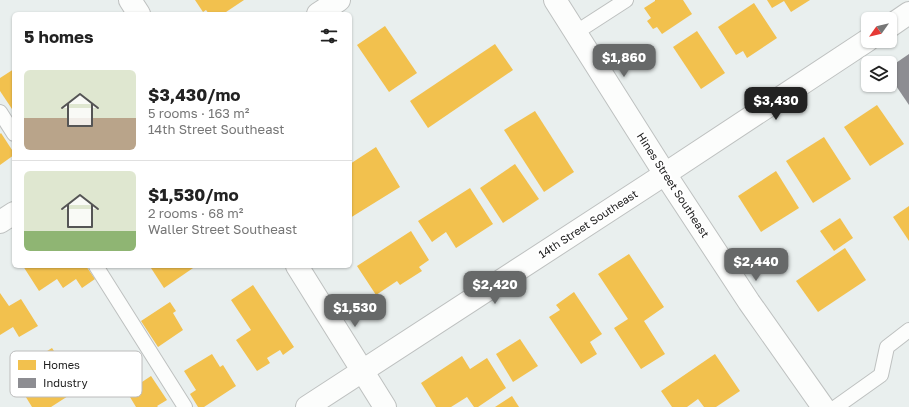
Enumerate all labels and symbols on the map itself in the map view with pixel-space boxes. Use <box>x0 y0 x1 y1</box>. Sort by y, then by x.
north arrow <box>861 12 897 48</box>
pin: $1,860 <box>591 44 657 78</box>
pin: $3,430 <box>743 87 809 121</box>
street label: Hines Street Southeast <box>635 130 712 240</box>
street label: 14th Street Southeast <box>536 187 640 261</box>
pin: $2,440 <box>723 248 789 282</box>
pin: $2,420 <box>462 271 528 305</box>
pin: $1,530 <box>322 294 388 328</box>
legend <box>10 351 142 397</box>
text: Homes <box>43 358 80 371</box>
text: Industry <box>43 376 88 389</box>

